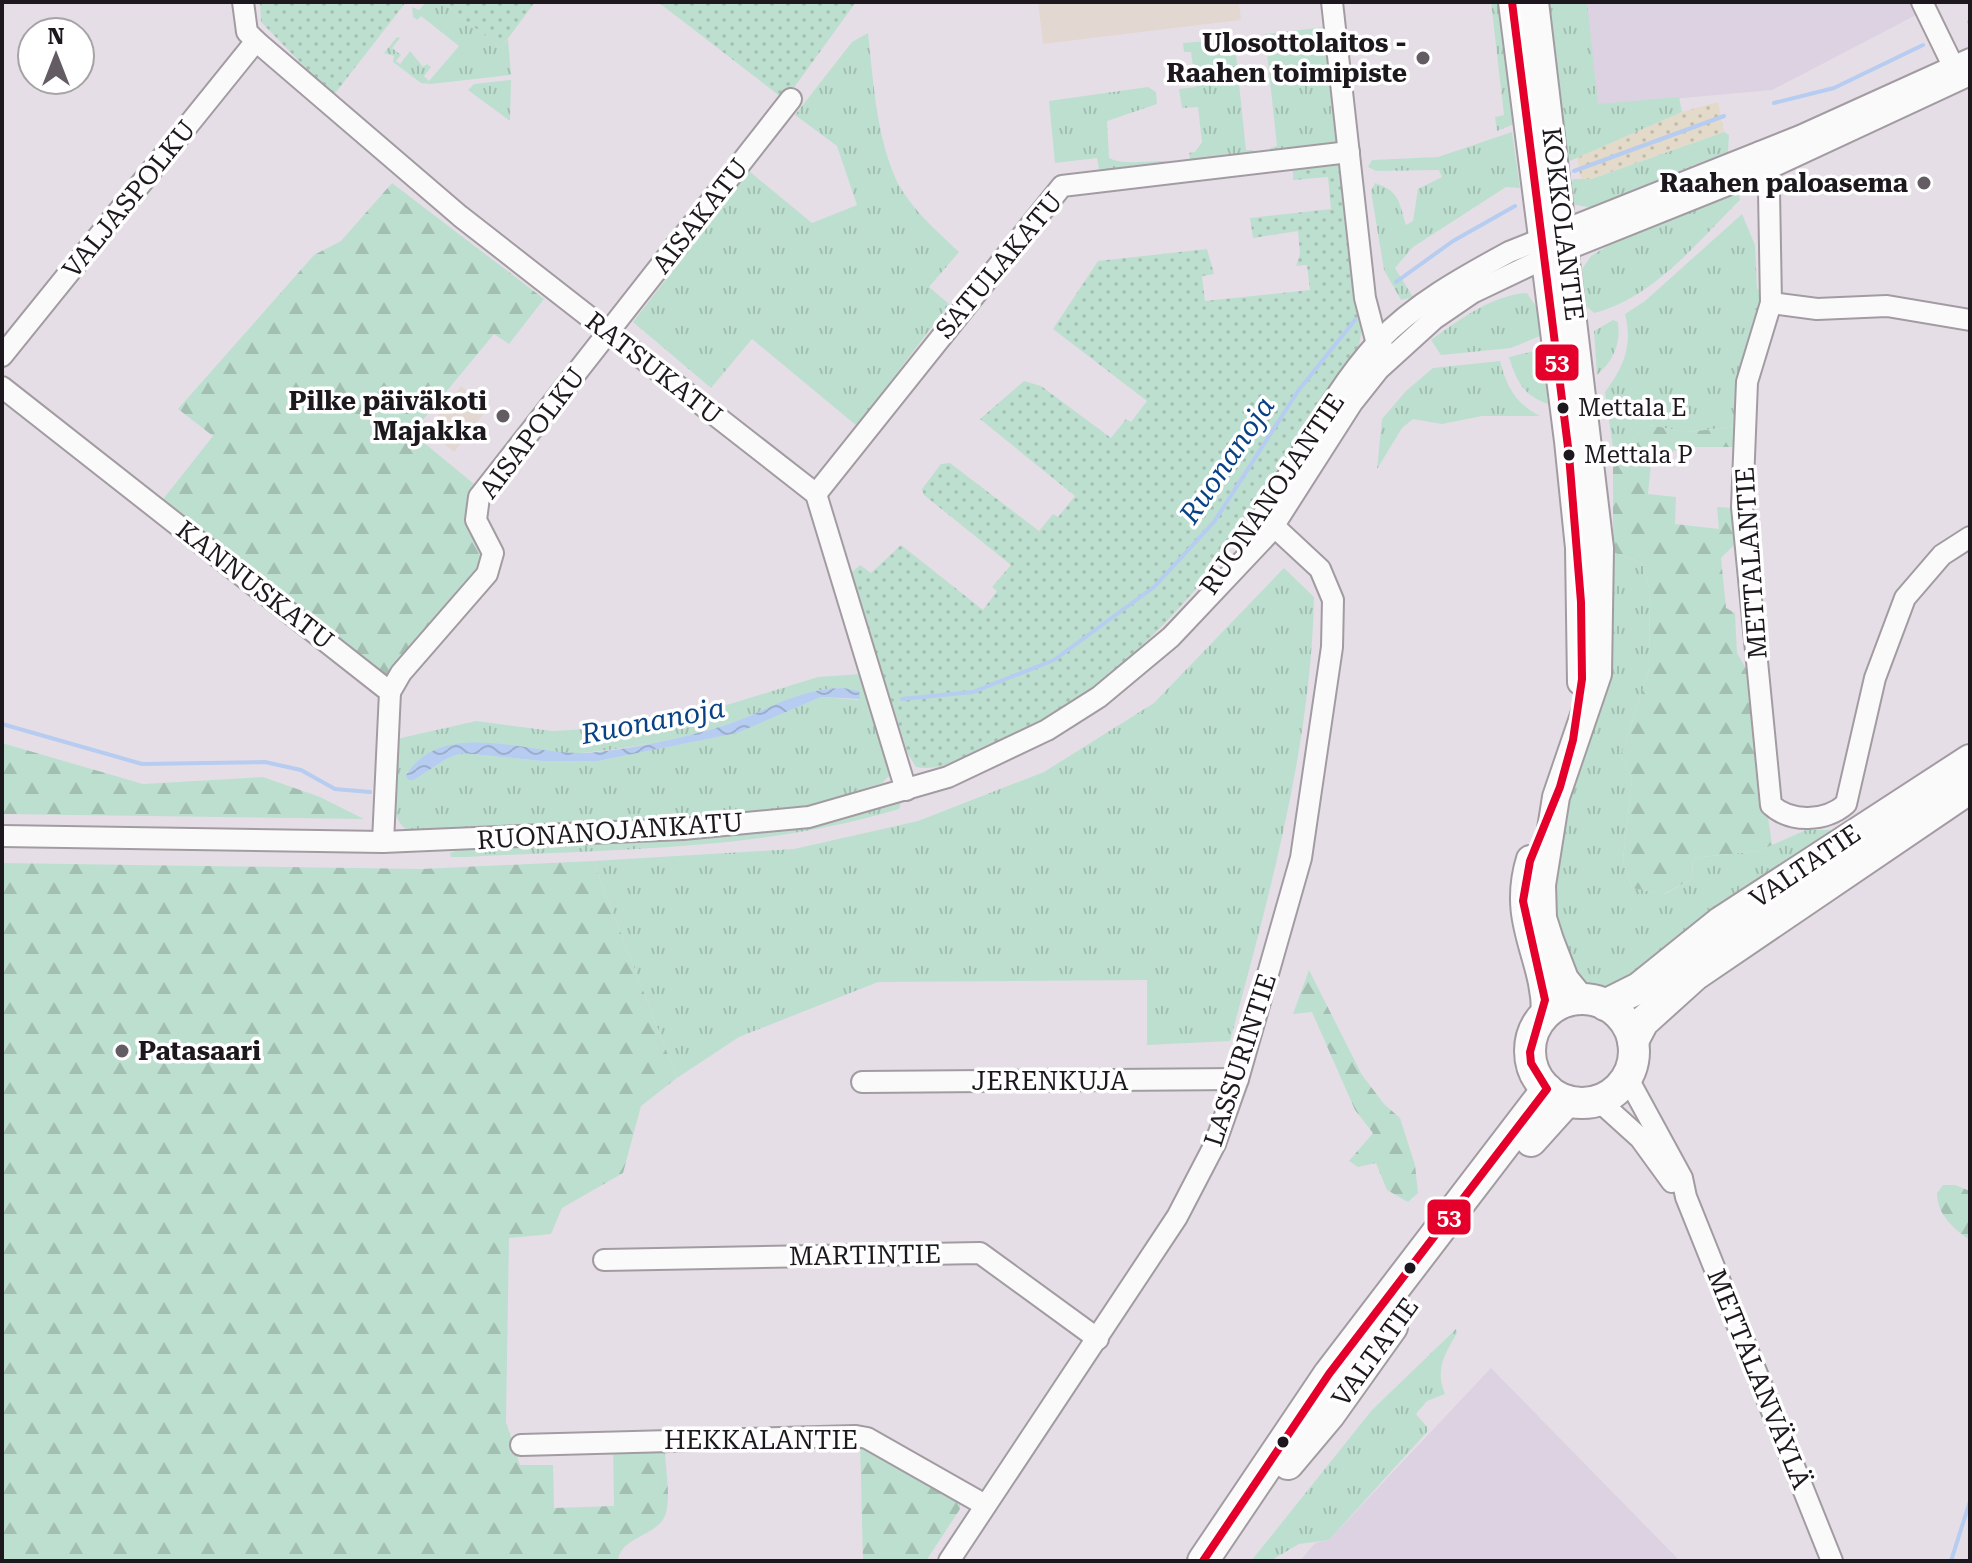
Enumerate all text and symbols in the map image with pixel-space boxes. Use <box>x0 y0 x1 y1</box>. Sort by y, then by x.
north arrow <box>16 16 96 96</box>
text: N <box>48 24 65 49</box>
place label: Ulosottolaitos - Raahen toimipiste <box>1166 28 1407 88</box>
marker: Ulosottolaitos - Raahen toimipiste <box>1414 49 1432 67</box>
street label: VALJASPOLKU <box>56 114 202 284</box>
street label: KOKKOLANTIE <box>1536 126 1590 322</box>
street label: AISAKATU <box>646 153 754 279</box>
place label: Raahen paloasema <box>1660 168 1908 198</box>
marker: Raahen paloasema <box>1915 174 1933 192</box>
street label: SATULAKATU <box>929 186 1069 344</box>
street label: RATSUKATU <box>580 305 728 431</box>
line badge: 53 <box>1534 343 1580 382</box>
text: 53 <box>1545 350 1569 375</box>
street label: AISAPOLKU <box>473 362 591 504</box>
place label: Pilke päiväkoti Majakka <box>288 386 487 446</box>
street label: RUONANOJANTIE <box>1194 388 1350 600</box>
water label: Ruonanoja <box>1172 390 1281 530</box>
place label: Mettala E <box>1578 394 1687 422</box>
marker: Mettala E <box>1555 400 1571 416</box>
marker: Pilke päiväkoti Majakka <box>494 407 512 425</box>
place label: Mettala P <box>1584 441 1693 469</box>
marker: Mettala P <box>1561 447 1577 463</box>
street label: METTALANTIE <box>1729 466 1773 660</box>
street label: KANNUSKATU <box>170 514 340 656</box>
water label: Ruonanoja <box>577 691 728 751</box>
street label: RUONANOJANKATU <box>476 807 744 855</box>
street label: VALTATIE <box>1744 818 1866 914</box>
street label: LASSURINTIE <box>1198 970 1282 1150</box>
place label: Patasaari <box>138 1036 261 1066</box>
marker: Patasaari <box>113 1042 131 1060</box>
street label: JERENKUJA <box>971 1066 1129 1096</box>
line badge: 53 <box>1426 1198 1472 1236</box>
text: 53 <box>1437 1205 1461 1230</box>
street label: MARTINTIE <box>789 1239 941 1271</box>
unlabelled marker <box>1402 1260 1418 1276</box>
street label: METTALANVÄYLÄ <box>1701 1264 1818 1493</box>
street label: VALTATIE <box>1326 1292 1424 1412</box>
street label: HEKKALANTIE <box>664 1425 858 1455</box>
unlabelled marker <box>1275 1434 1291 1450</box>

